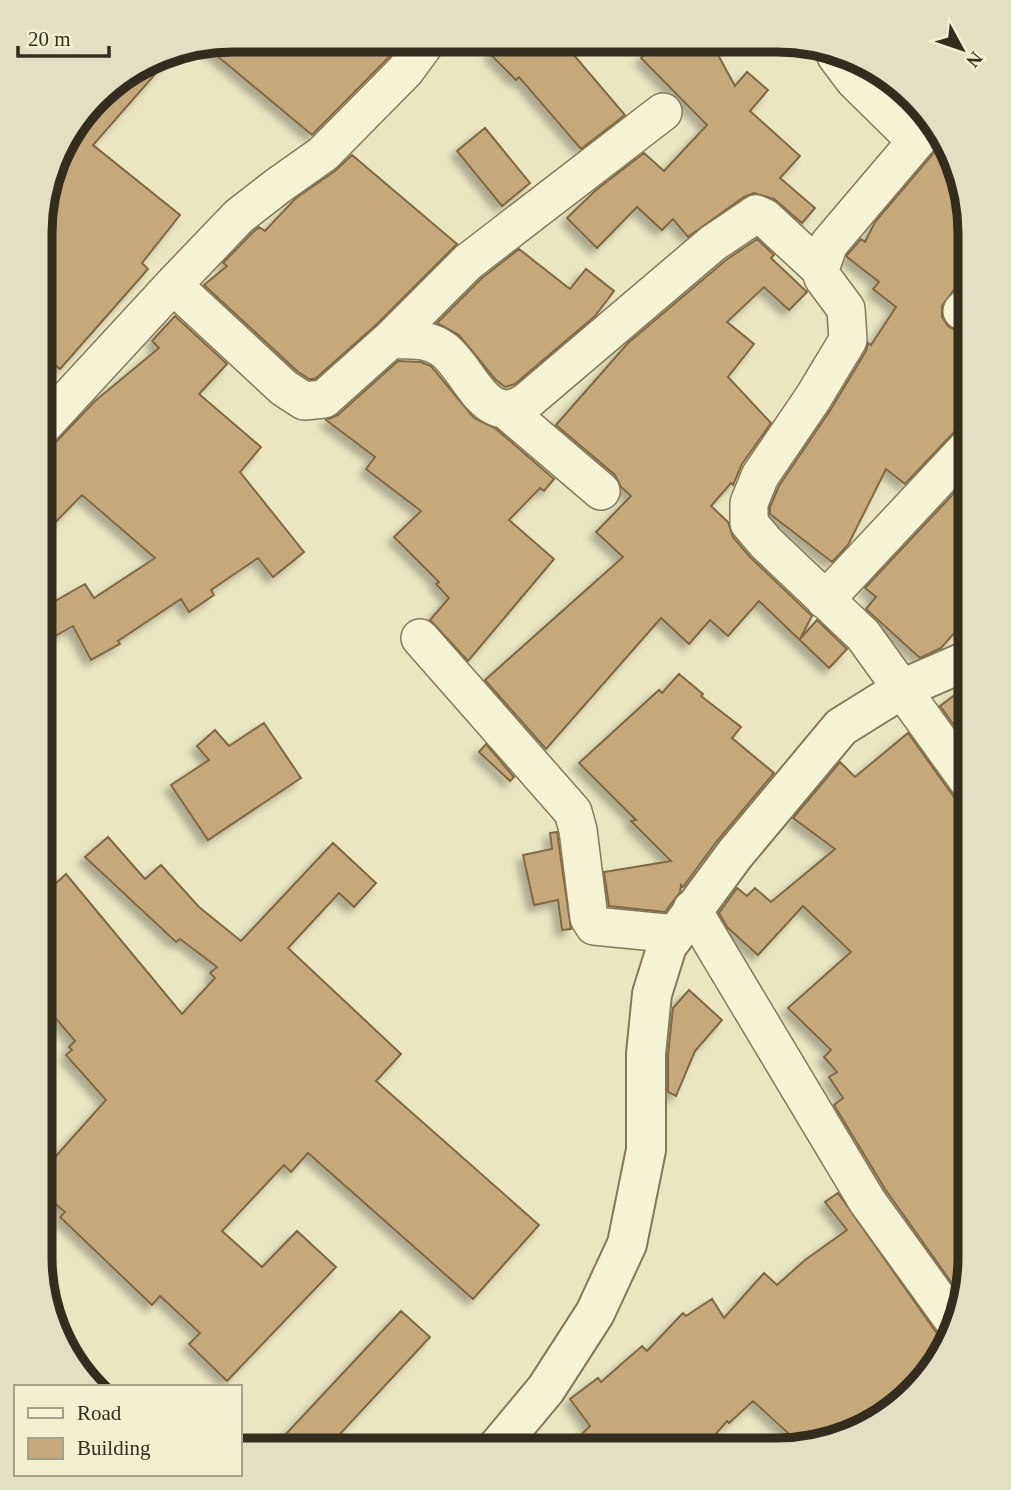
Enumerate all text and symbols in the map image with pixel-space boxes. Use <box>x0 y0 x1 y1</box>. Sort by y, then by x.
scale bar <box>18 14 108 58</box>
north arrow <box>927 14 997 84</box>
text: 20 m <box>28 27 71 51</box>
text: N <box>962 48 987 72</box>
legend <box>14 1385 242 1476</box>
text: Road <box>77 1401 122 1425</box>
text: Building <box>77 1436 151 1460</box>

